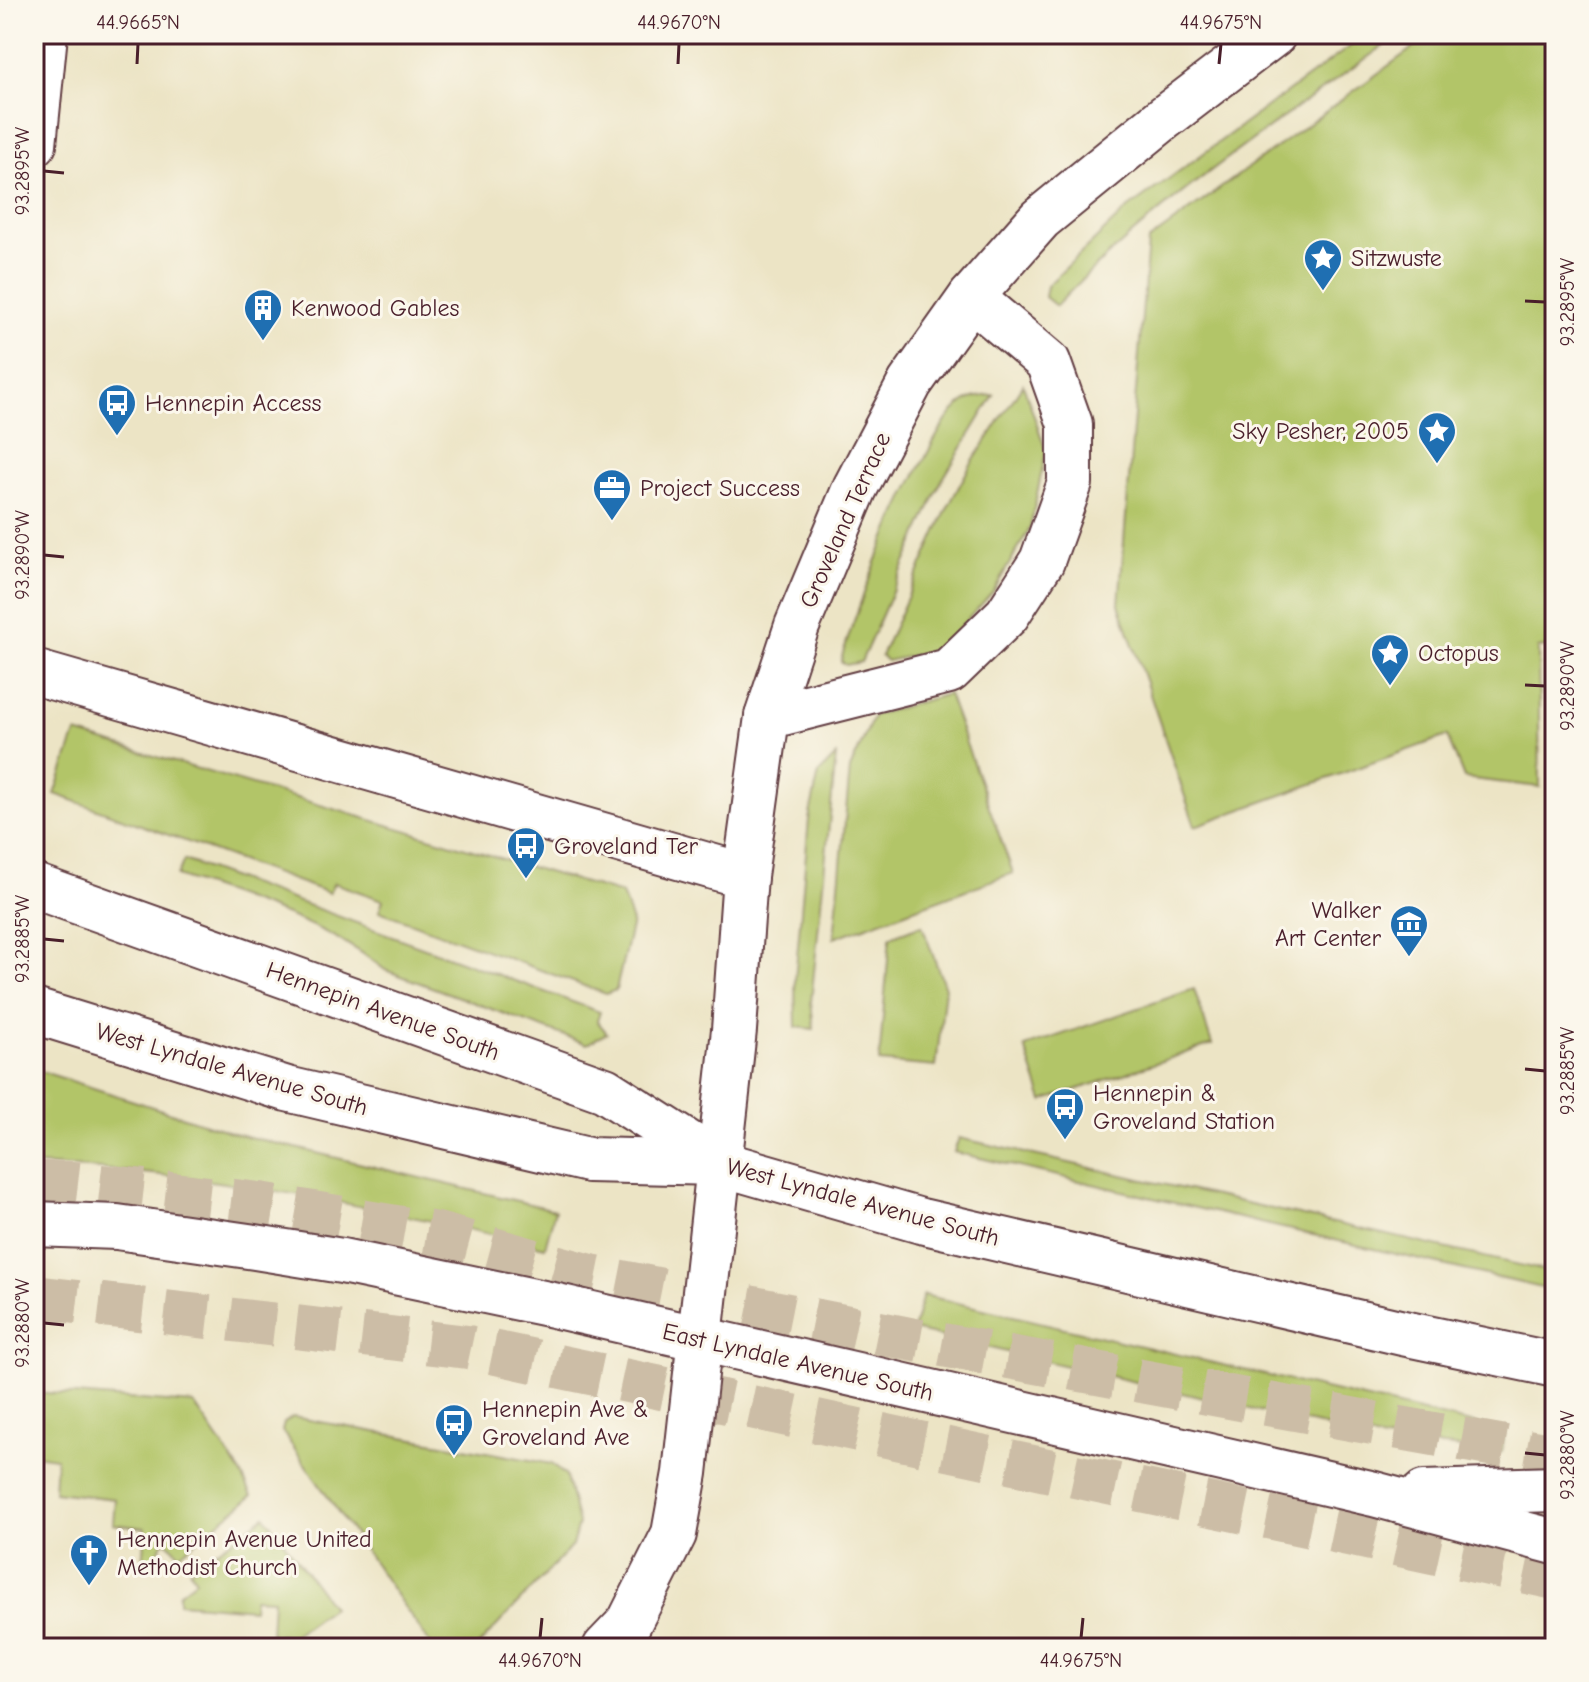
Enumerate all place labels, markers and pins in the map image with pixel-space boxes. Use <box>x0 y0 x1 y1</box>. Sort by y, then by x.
place icon: Sitzwuste <box>1302 237 1344 292</box>
place label: Sitzwuste <box>1351 244 1442 272</box>
building icon: Kenwood Gables <box>242 287 284 342</box>
place label: Kenwood Gables <box>291 294 459 322</box>
bus stop icon: Hennepin Access <box>96 382 138 437</box>
place label: Hennepin Access <box>145 389 322 417</box>
place icon: Sky Pesher, 2005 <box>1416 410 1458 465</box>
place label: Sky Pesher, 2005 <box>1232 417 1409 445</box>
office icon: Project Success <box>591 467 633 522</box>
place label: Project Success <box>640 474 800 502</box>
place icon: Octopus <box>1369 632 1411 687</box>
place label: Octopus <box>1418 639 1499 667</box>
bus stop icon: Groveland Ter <box>505 825 547 880</box>
place label: Groveland Ter <box>554 832 699 860</box>
place label: Walker Art Center <box>1275 896 1381 952</box>
museum icon: Walker Art Center <box>1388 903 1430 958</box>
place label: Hennepin & Groveland Station <box>1093 1079 1275 1135</box>
bus stop icon: Hennepin & Groveland Station <box>1044 1086 1086 1141</box>
place label: Hennepin Ave & Groveland Ave <box>482 1395 648 1451</box>
bus stop icon: Hennepin Ave & Groveland Ave <box>433 1402 475 1457</box>
place label: Hennepin Avenue United Methodist Church <box>117 1525 372 1581</box>
church icon: Hennepin Avenue United Methodist Church <box>68 1532 110 1587</box>

